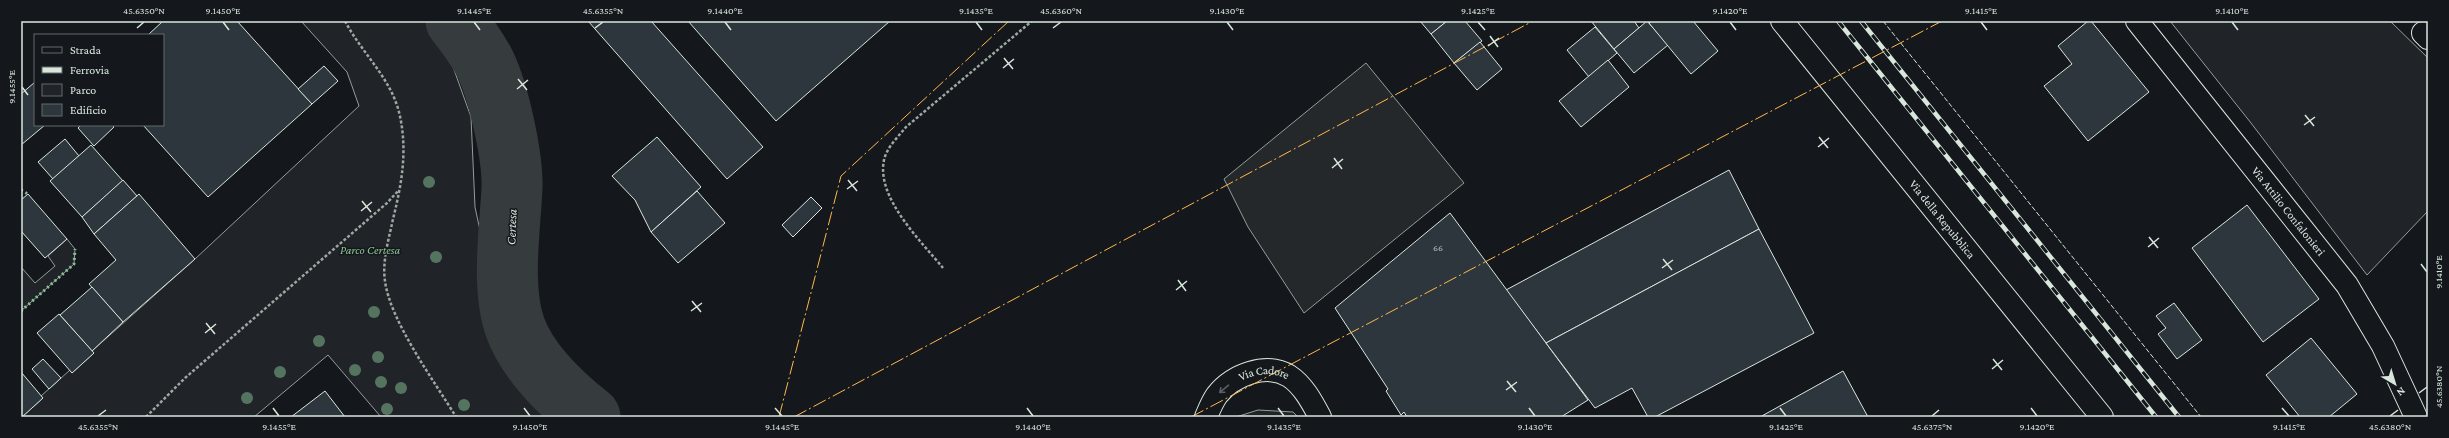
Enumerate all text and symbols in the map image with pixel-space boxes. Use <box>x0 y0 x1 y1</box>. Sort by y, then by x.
text: 45.6350°N <box>123 5 165 16</box>
text: 9.1450°E <box>206 5 241 16</box>
text: 9.1445°E <box>457 5 492 16</box>
text: 45.6355°N <box>583 5 624 16</box>
text: 9.1440°E <box>707 5 743 16</box>
text: 9.1435°E <box>959 5 993 16</box>
text: 45.6360°N <box>1040 5 1083 16</box>
text: 9.1430°E <box>1210 5 1245 16</box>
text: 9.1425°E <box>1461 5 1495 16</box>
text: 9.1420°E <box>1713 5 1748 16</box>
text: 9.1415°E <box>1965 5 1998 16</box>
text: 9.1410°E <box>2215 5 2249 16</box>
legend <box>34 34 164 126</box>
text: Strada <box>70 43 101 57</box>
text: Ferrovia <box>70 63 110 77</box>
text: 9.1455°E <box>6 70 17 104</box>
text: Parco <box>70 83 96 97</box>
text: Edificio <box>70 103 107 117</box>
street label: Via Attilio Confalonieri <box>2249 164 2328 259</box>
street label: Via della Repubblica <box>1906 177 1978 262</box>
water label: Certesa <box>503 209 520 245</box>
house number: 66 <box>1433 242 1443 253</box>
park label: Parco Certesa <box>340 243 400 257</box>
text: 9.1410°E <box>2433 255 2444 289</box>
street label: Via Cadore <box>1236 363 1292 384</box>
north arrow <box>2375 364 2415 404</box>
text: 45.6380°N <box>2433 365 2444 408</box>
one-way arrow <box>1219 385 1229 394</box>
text: N <box>2394 385 2408 399</box>
text: 45.6355°N <box>78 421 119 432</box>
text: 9.1455°E <box>262 421 296 432</box>
text: 9.1450°E <box>513 421 548 432</box>
text: 9.1445°E <box>765 421 800 432</box>
text: 9.1440°E <box>1015 421 1051 432</box>
text: 9.1435°E <box>1267 421 1301 432</box>
text: 9.1430°E <box>1518 421 1553 432</box>
text: 9.1425°E <box>1769 421 1803 432</box>
text: 45.6375°N <box>1912 421 1953 432</box>
text: 9.1420°E <box>2020 421 2055 432</box>
text: 9.1415°E <box>2273 421 2306 432</box>
text: 45.6380°N <box>2369 421 2412 432</box>

